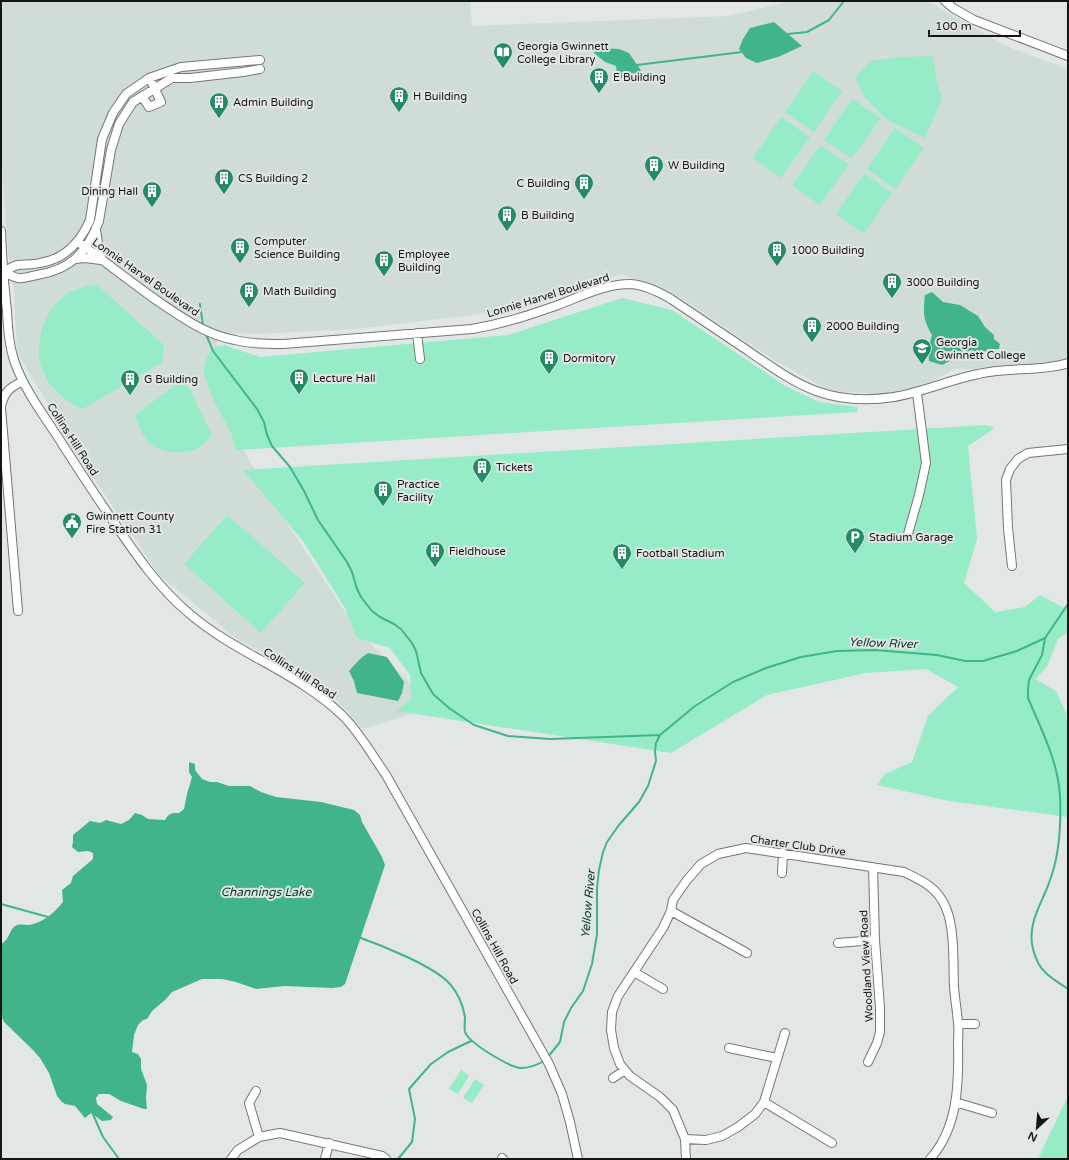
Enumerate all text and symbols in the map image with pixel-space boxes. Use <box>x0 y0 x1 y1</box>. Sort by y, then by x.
scale bar <box>929 12 1020 38</box>
text: 100 m <box>935 19 972 33</box>
place label: Georgia Gwinnett College Library <box>517 40 609 66</box>
library icon: Georgia Gwinnett College Library <box>492 41 514 69</box>
building icon: E Building <box>588 66 610 94</box>
place label: E Building <box>613 71 666 84</box>
building icon: H Building <box>388 85 410 113</box>
place label: H Building <box>413 90 467 103</box>
building icon: Admin Building <box>208 91 230 119</box>
place label: Admin Building <box>233 96 314 109</box>
building icon: W Building <box>643 154 665 182</box>
place label: W Building <box>668 159 725 172</box>
building icon: CS Building 2 <box>213 167 235 195</box>
place label: CS Building 2 <box>238 172 308 185</box>
building icon: C Building <box>573 172 595 200</box>
place label: C Building <box>516 177 570 190</box>
building icon: Dining Hall <box>141 180 163 208</box>
place label: Dining Hall <box>81 185 138 198</box>
building icon: B Building <box>496 204 518 232</box>
place label: B Building <box>521 209 575 222</box>
place label: Computer Science Building <box>254 235 340 261</box>
street label: Lonnie Harvel Boulevard <box>90 236 202 319</box>
building icon: Computer Science Building <box>229 236 251 264</box>
building icon: 1000 Building <box>766 239 788 267</box>
place label: 1000 Building <box>791 244 865 257</box>
place label: Employee Building <box>398 248 450 274</box>
building icon: Employee Building <box>373 249 395 277</box>
street label: Lonnie Harvel Boulevard <box>485 271 611 320</box>
building icon: 3000 Building <box>881 271 903 299</box>
place label: 3000 Building <box>906 276 980 289</box>
building icon: Math Building <box>238 280 260 308</box>
place label: Math Building <box>263 285 337 298</box>
building icon: 2000 Building <box>801 315 823 343</box>
place label: 2000 Building <box>826 320 900 333</box>
place label: Georgia Gwinnett College <box>936 336 1026 362</box>
school or university icon: Georgia Gwinnett College <box>911 337 933 365</box>
building icon: Dormitory <box>538 347 560 375</box>
place label: Dormitory <box>563 352 616 365</box>
building icon: Lecture Hall <box>288 367 310 395</box>
building icon: G Building <box>119 368 141 396</box>
place label: Lecture Hall <box>313 372 375 385</box>
place label: G Building <box>144 373 198 386</box>
street label: Collins Hill Road <box>44 400 101 478</box>
building icon: Tickets <box>471 456 493 484</box>
place label: Tickets <box>496 461 533 474</box>
place label: Practice Facility <box>397 478 440 504</box>
building icon: Practice Facility <box>372 479 394 507</box>
place label: Gwinnett County Fire Station 31 <box>86 510 174 536</box>
public building icon: Gwinnett County Fire Station 31 <box>61 511 83 539</box>
parking icon: Stadium Garage <box>844 526 866 554</box>
place label: Stadium Garage <box>869 531 953 544</box>
building icon: Fieldhouse <box>424 540 446 568</box>
building icon: Football Stadium <box>611 542 633 570</box>
place label: Fieldhouse <box>449 545 506 558</box>
place label: Football Stadium <box>636 547 725 560</box>
water label: Yellow River <box>848 635 919 651</box>
street label: Collins Hill Road <box>261 645 339 702</box>
street label: Charter Club Drive <box>749 832 846 859</box>
water label: Yellow River <box>578 868 598 939</box>
water label: Channings Lake <box>221 885 313 899</box>
street label: Collins Hill Road <box>468 906 521 986</box>
street label: Woodland View Road <box>857 910 876 1022</box>
north arrow <box>1017 1108 1057 1148</box>
text: N <box>1026 1129 1040 1144</box>

